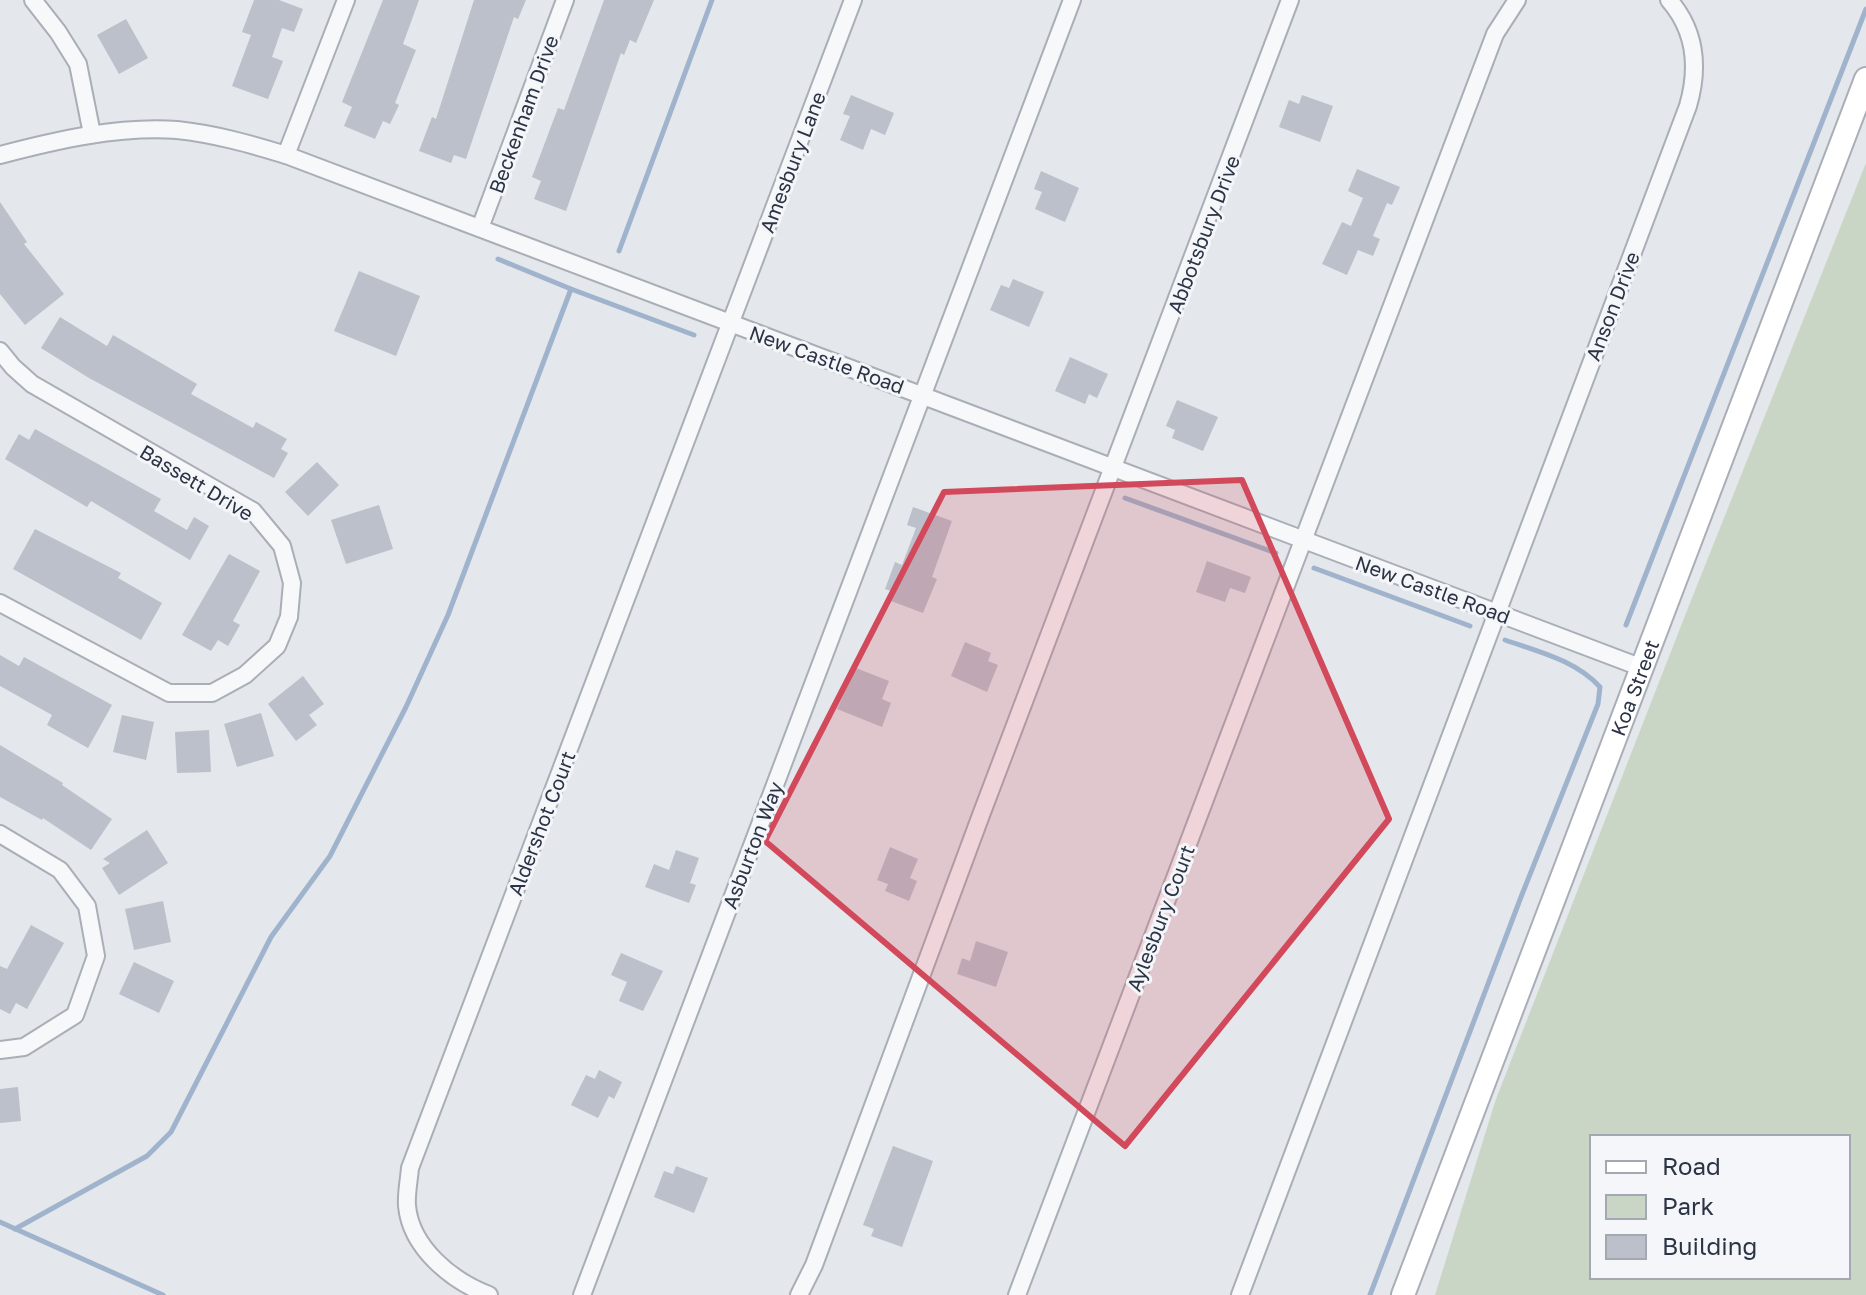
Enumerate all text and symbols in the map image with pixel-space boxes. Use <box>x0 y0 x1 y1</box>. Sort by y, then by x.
street label: Beckenham Drive <box>483 32 563 196</box>
street label: Amesbury Lane <box>754 88 830 236</box>
street label: Abbotsbury Drive <box>1162 152 1244 316</box>
street label: Anson Drive <box>1580 248 1644 364</box>
street label: New Castle Road <box>746 320 908 398</box>
street label: Bassett Drive <box>136 439 258 525</box>
street label: New Castle Road <box>1352 550 1514 628</box>
street label: Koa Street <box>1605 636 1663 739</box>
street label: Aldershot Court <box>502 747 580 899</box>
street label: Asburton Way <box>717 778 787 912</box>
street label: Aylesbury Court <box>1121 841 1199 995</box>
legend <box>1590 1135 1850 1279</box>
text: Road <box>1662 1151 1721 1180</box>
text: Park <box>1662 1191 1714 1220</box>
text: Building <box>1662 1231 1757 1260</box>

